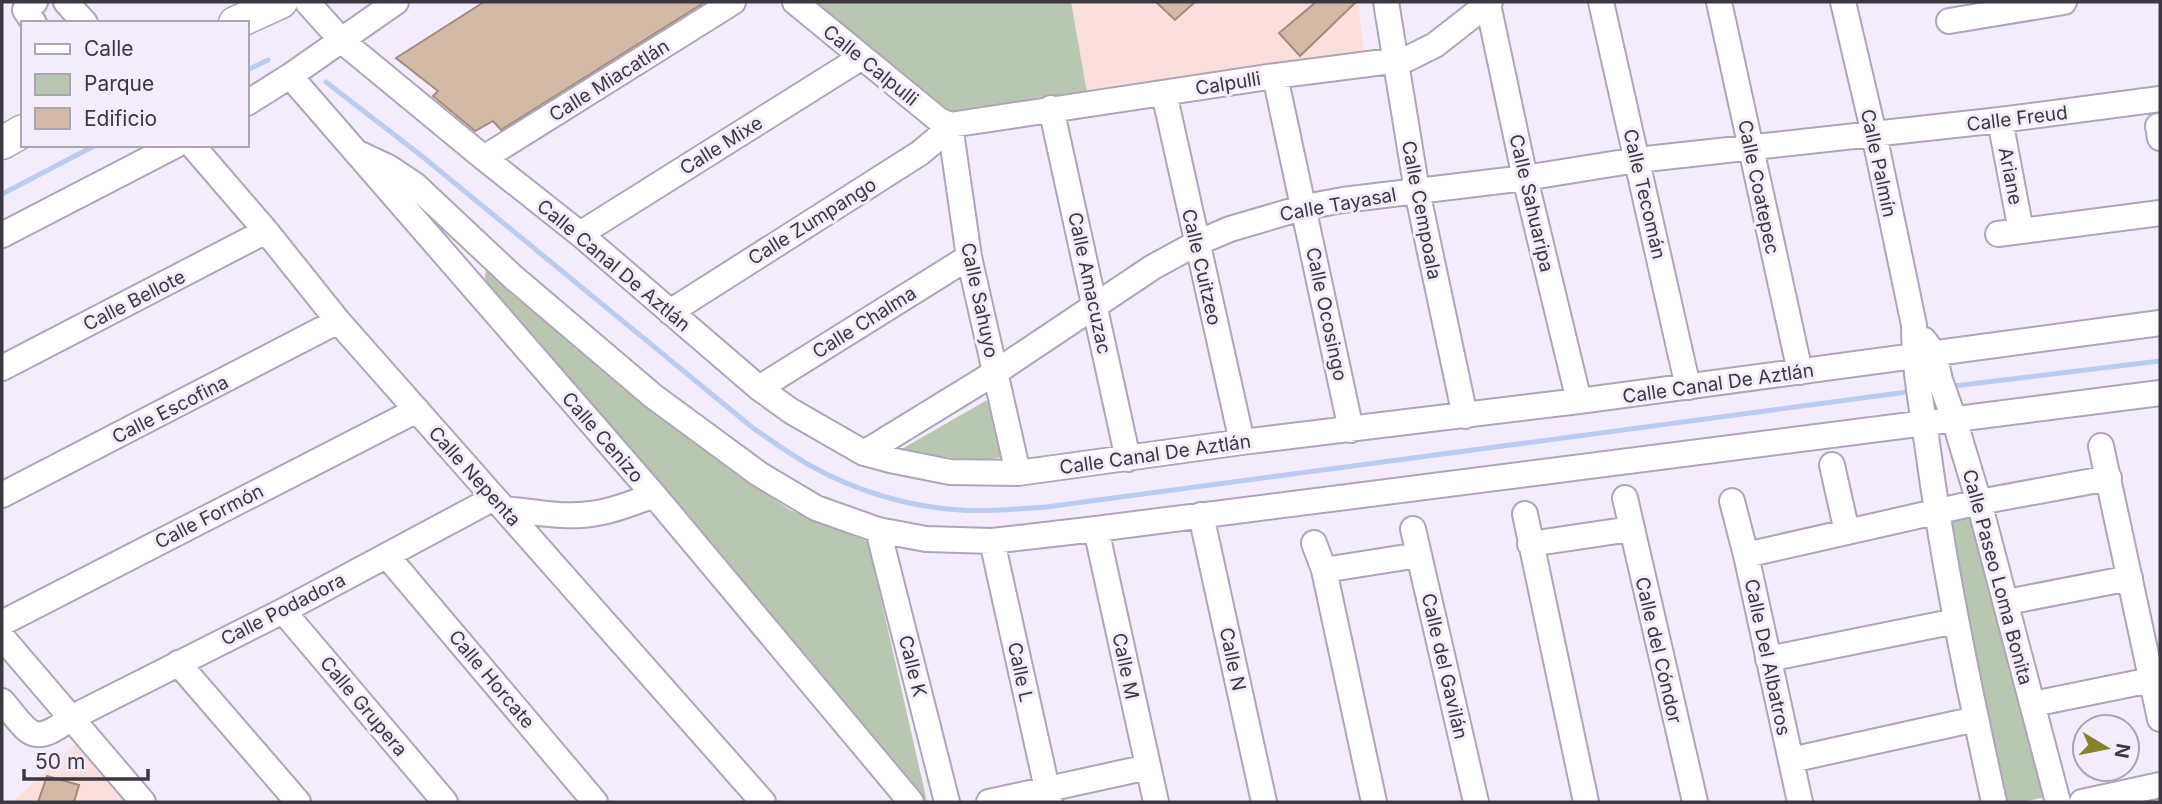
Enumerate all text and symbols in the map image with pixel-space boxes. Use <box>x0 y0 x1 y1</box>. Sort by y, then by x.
street label: Calle Calpulli <box>818 20 923 111</box>
legend <box>21 21 248 147</box>
street label: Calle Miacatlán <box>545 34 673 126</box>
text: Calle <box>84 36 134 61</box>
street label: Calpulli <box>1194 67 1262 100</box>
text: Parque <box>84 71 154 96</box>
street label: Calle Freud <box>1965 101 2069 136</box>
text: Edificio <box>84 106 157 131</box>
street label: Calle Palmín <box>1856 107 1901 219</box>
street label: Calle Mixe <box>676 111 767 180</box>
street label: Calle Coatepec <box>1733 118 1784 256</box>
street label: Calle Tecomán <box>1618 127 1671 261</box>
street label: Calle Sahuaripa <box>1504 132 1559 274</box>
street label: Calle Cempoala <box>1397 139 1446 281</box>
street label: Ariane <box>1994 145 2027 207</box>
street label: Calle Zumpango <box>744 173 881 270</box>
street label: Calle Tayasal <box>1278 183 1398 226</box>
street label: Calle Canal De Aztlán <box>532 195 695 336</box>
street label: Calle Cuitzeo <box>1177 207 1226 328</box>
street label: Calle Amacuzac <box>1063 210 1116 356</box>
street label: Calle Sahuyo <box>956 240 1003 360</box>
street label: Calle Ocosingo <box>1301 245 1352 383</box>
street label: Calle Bellote <box>79 265 189 336</box>
street label: Calle Chalma <box>808 281 920 363</box>
street label: Calle Canal De Aztlán <box>1621 359 1815 408</box>
street label: Calle Escofina <box>108 370 232 449</box>
street label: Calle Cenizo <box>557 387 648 487</box>
street label: Calle Nepenta <box>424 422 525 531</box>
street label: Calle Canal De Aztlán <box>1058 430 1252 479</box>
street label: Calle Paseo Loma Bonita <box>1958 467 2037 687</box>
street label: Calle Formón <box>151 479 267 554</box>
street label: Calle Podadora <box>217 568 349 651</box>
street label: Calle del Cóndor <box>1630 575 1687 726</box>
street label: Calle Del Albatros <box>1740 577 1795 738</box>
street label: Calle del Gavilán <box>1417 591 1472 741</box>
street label: Calle Horcate <box>444 625 539 733</box>
street label: Calle N <box>1215 625 1250 693</box>
street label: Calle M <box>1107 631 1144 701</box>
street label: Calle K <box>894 633 931 700</box>
street label: Calle L <box>1003 640 1038 704</box>
street label: Calle Grupera <box>315 652 412 761</box>
north arrow <box>2071 713 2141 783</box>
scale bar <box>24 738 149 782</box>
text: N <box>2110 742 2135 760</box>
text: 50 m <box>35 749 85 774</box>

